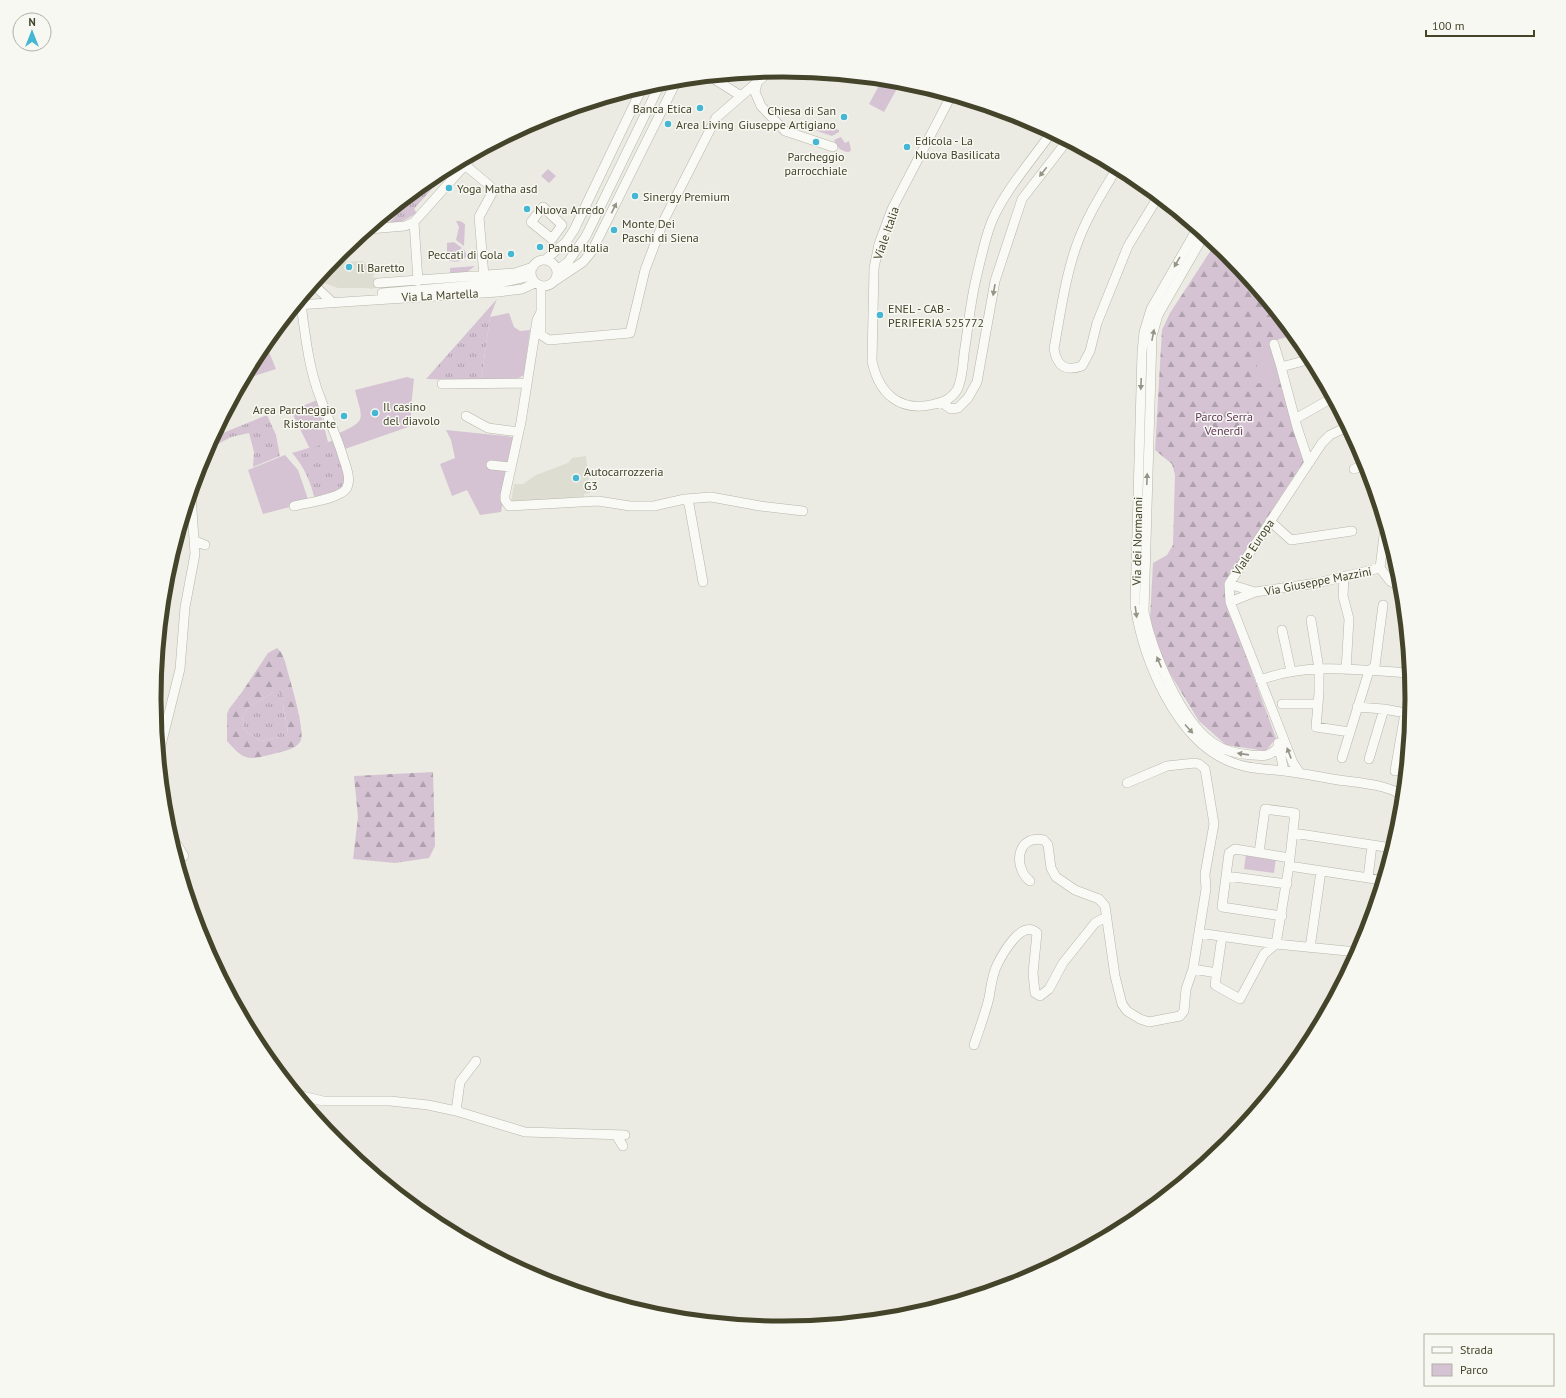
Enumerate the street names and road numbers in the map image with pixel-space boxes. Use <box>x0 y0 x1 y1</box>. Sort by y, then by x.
street label: Viale Italia <box>870 205 902 262</box>
street label: Via La Martella <box>400 285 479 305</box>
street label: Via dei Normanni <box>1129 496 1145 587</box>
street label: Viale Europa <box>1228 516 1277 579</box>
street label: Via Giuseppe Mazzini <box>1262 563 1373 599</box>

